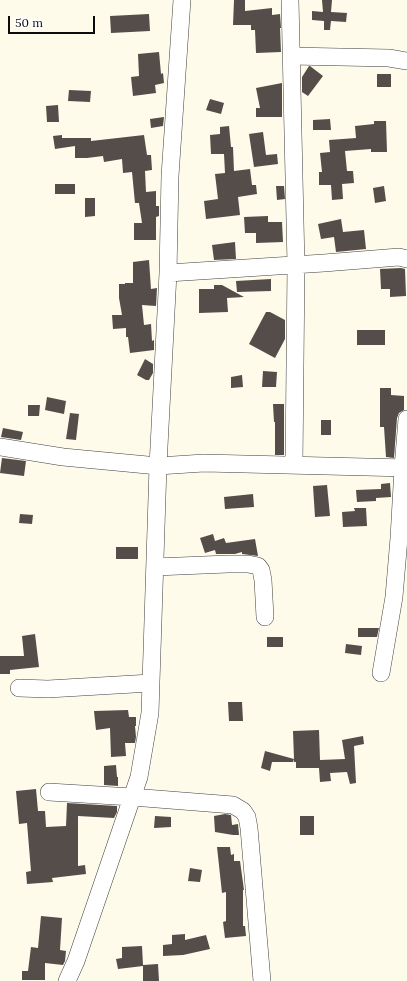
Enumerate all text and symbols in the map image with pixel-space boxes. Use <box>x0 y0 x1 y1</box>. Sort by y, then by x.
scale bar <box>10 8 97 34</box>
text: 50 m <box>15 15 43 30</box>

